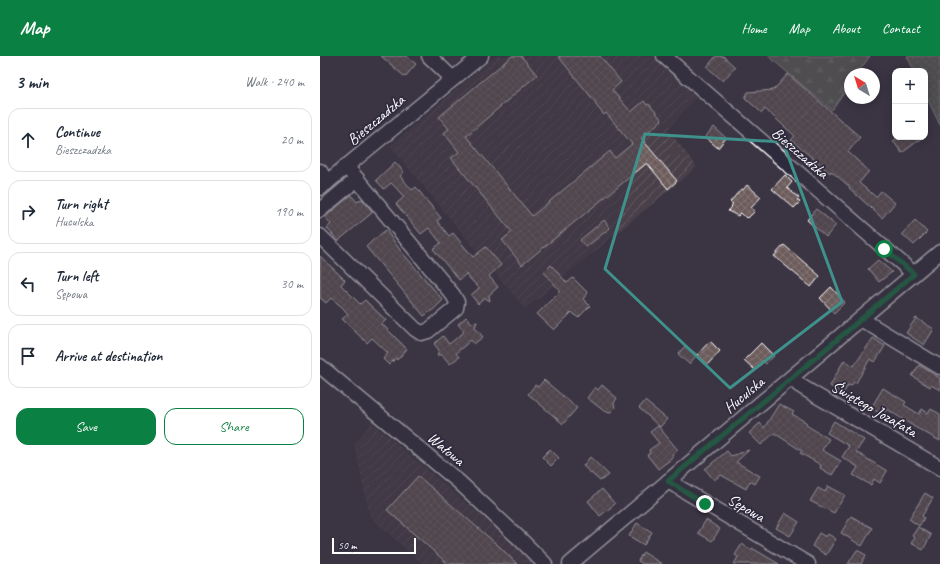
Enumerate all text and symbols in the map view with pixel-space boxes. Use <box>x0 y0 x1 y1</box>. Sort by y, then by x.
text: Map <box>20 16 50 40</box>
text: Home <box>741 20 767 37</box>
text: Map <box>789 20 810 37</box>
text: About <box>832 20 860 37</box>
text: Contact <box>882 20 920 37</box>
north arrow <box>844 68 880 104</box>
map controls <box>892 68 928 140</box>
button: + <box>892 68 928 104</box>
text: 3 min <box>16 72 49 93</box>
text: Walk · 240 m <box>245 74 304 90</box>
street label: Bieszczadzka <box>343 90 410 150</box>
button: − <box>892 104 928 140</box>
text: Continue <box>55 123 100 142</box>
street label: Bieszczadzka <box>767 123 833 184</box>
icon: ahead <box>17 129 39 151</box>
text: 20 m <box>281 132 303 148</box>
text: Bieszczadzka <box>55 142 111 158</box>
text: Turn right <box>55 195 108 214</box>
icon: right <box>17 201 39 223</box>
text: 190 m <box>275 204 303 220</box>
text: Huculska <box>55 214 93 230</box>
route start <box>875 240 893 258</box>
text: Turn left <box>55 267 98 286</box>
icon: left <box>17 273 39 295</box>
text: 30 m <box>281 276 303 292</box>
text: Sępowa <box>55 286 87 302</box>
icon: arrive <box>17 345 39 367</box>
text: Arrive at destination <box>55 347 162 366</box>
street label: Huculska <box>720 371 770 418</box>
street label: Świętego Jozafata <box>828 376 922 442</box>
button: Save <box>16 408 156 445</box>
button: Share <box>164 408 304 445</box>
street label: Wałowa <box>423 428 470 471</box>
street label: Sępowa <box>724 489 769 527</box>
route end <box>696 495 714 513</box>
scale bar <box>332 536 416 555</box>
text: 50 m <box>338 538 357 552</box>

